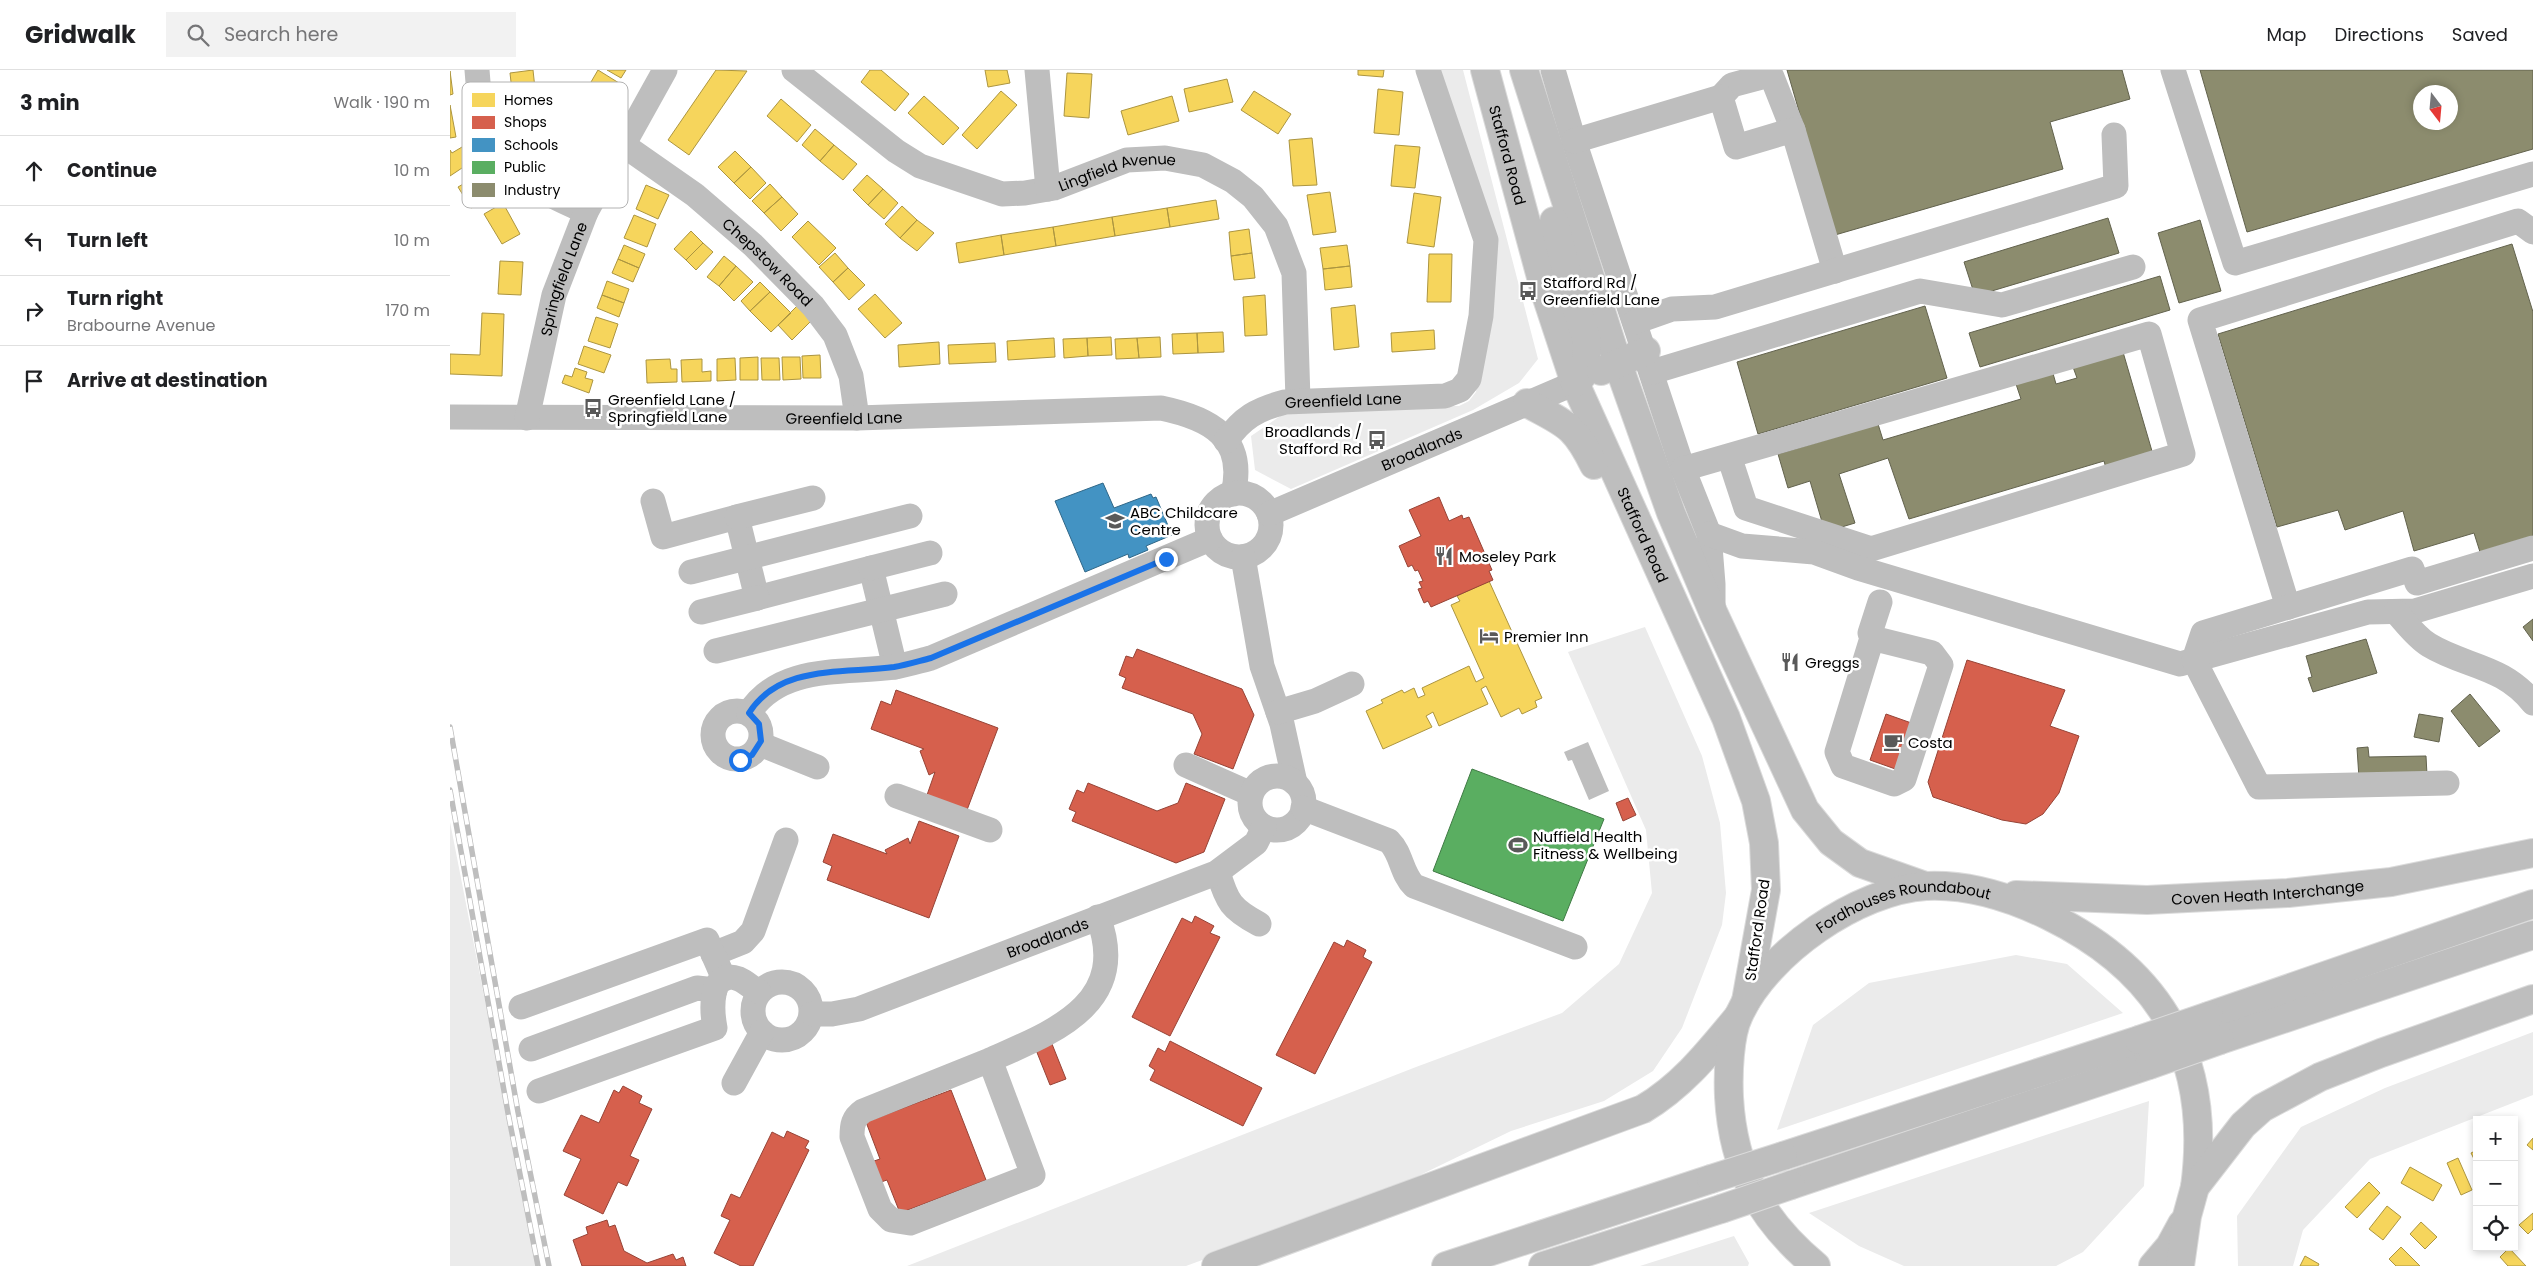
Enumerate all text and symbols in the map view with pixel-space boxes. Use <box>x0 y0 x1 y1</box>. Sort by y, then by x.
search box <box>166 12 516 57</box>
text: Gridwalk <box>25 18 136 51</box>
icon: search <box>184 21 212 49</box>
text: Search here <box>224 21 338 48</box>
text: Map <box>2267 22 2306 47</box>
text: Directions <box>2334 22 2424 47</box>
text: Saved <box>2452 22 2508 47</box>
legend <box>462 82 628 208</box>
north arrow <box>2413 85 2458 130</box>
text: 3 min <box>20 88 80 117</box>
text: Homes <box>504 90 553 110</box>
text: Walk · 190 m <box>333 91 430 114</box>
street label: Stafford Road <box>1484 103 1531 207</box>
text: Shops <box>504 112 547 132</box>
text: Schools <box>504 135 558 155</box>
street label: Lingfield Avenue <box>1055 147 1178 196</box>
icon: ahead <box>20 157 48 185</box>
text: Continue <box>67 157 157 184</box>
text: Public <box>504 157 546 177</box>
text: 10 m <box>394 159 430 182</box>
text: Industry <box>504 180 560 200</box>
street label: Chepstow Road <box>718 213 818 311</box>
street label: Springfield Lane <box>535 219 592 338</box>
icon: left <box>20 227 48 255</box>
text: Turn left <box>67 227 148 254</box>
text: 10 m <box>394 229 430 252</box>
place label: Stafford Rd / Greenfield Lane <box>1543 272 1660 310</box>
bus stop icon: Stafford Rd / Greenfield Lane <box>1517 280 1539 302</box>
text: Turn right <box>67 285 163 312</box>
icon: right <box>20 297 48 325</box>
text: 170 m <box>385 299 430 322</box>
text: Brabourne Avenue <box>67 314 215 337</box>
icon: arrive <box>20 367 48 395</box>
text: Arrive at destination <box>67 367 268 394</box>
street label: Greenfield Lane <box>1284 387 1402 412</box>
place label: Greenfield Lane / Springfield Lane <box>608 389 736 427</box>
bus stop icon: Greenfield Lane / Springfield Lane <box>582 397 604 419</box>
street label: Greenfield Lane <box>786 406 903 429</box>
place label: Broadlands / Stafford Rd <box>1265 421 1362 459</box>
street label: Broadlands <box>1378 422 1465 475</box>
bus stop icon: Broadlands / Stafford Rd <box>1366 429 1388 451</box>
street label: Stafford Road <box>1613 483 1674 586</box>
place label: ABC Childcare Centre <box>1130 502 1238 540</box>
school or university icon: ABC Childcare Centre <box>1104 510 1126 532</box>
restaurant icon: Moseley Park <box>1433 545 1455 567</box>
place label: Moseley Park <box>1459 546 1557 567</box>
route end <box>1155 548 1178 571</box>
hotel icon: Premier Inn <box>1478 625 1500 647</box>
place label: Premier Inn <box>1504 626 1589 647</box>
restaurant icon: Greggs <box>1779 651 1801 673</box>
place label: Greggs <box>1805 652 1860 673</box>
cafe icon: Costa <box>1882 731 1904 753</box>
place label: Costa <box>1908 732 1953 753</box>
route start <box>729 749 752 772</box>
place label: Nuffield Health Fitness & Wellbeing <box>1533 826 1678 864</box>
sports icon: Nuffield Health Fitness & Wellbeing <box>1507 834 1529 856</box>
street label: Coven Heath Interchange <box>2171 874 2365 909</box>
street label: Fordhouses Roundabout <box>1811 875 1993 938</box>
street label: Stafford Road <box>1739 878 1775 982</box>
street label: Broadlands <box>1003 912 1091 962</box>
map controls <box>2473 1116 2518 1251</box>
button: + <box>2473 1116 2518 1161</box>
button: − <box>2473 1161 2518 1206</box>
button: locate <box>2473 1206 2518 1251</box>

